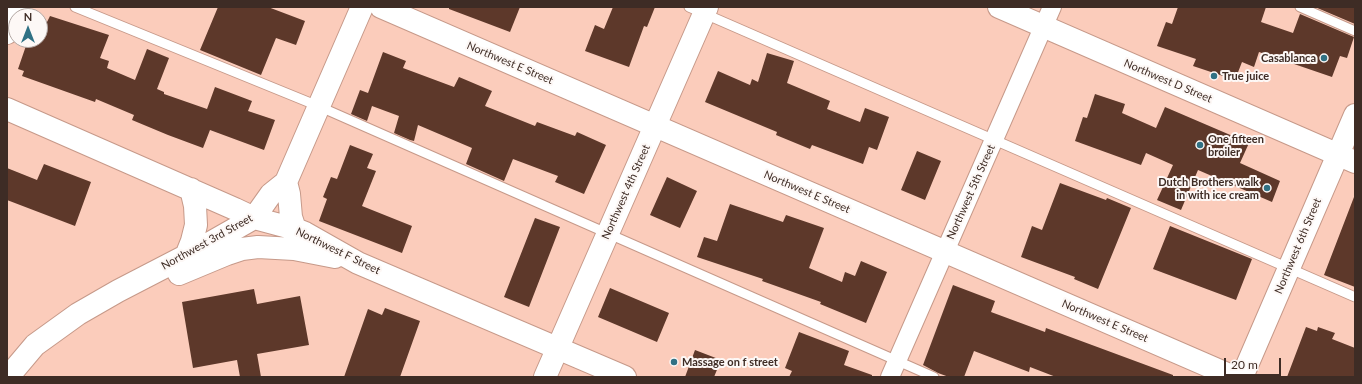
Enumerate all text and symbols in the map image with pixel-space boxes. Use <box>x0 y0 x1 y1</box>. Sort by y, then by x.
north arrow <box>8 8 48 48</box>
text: N <box>24 10 32 23</box>
street label: Northwest E Street <box>465 39 555 87</box>
place label: Casablanca <box>1261 51 1316 65</box>
marker: Casablanca <box>1319 53 1329 63</box>
street label: Northwest D Street <box>1122 56 1214 106</box>
place label: True juice <box>1222 69 1269 83</box>
marker: True juice <box>1209 71 1219 81</box>
place label: One fifteen broiler <box>1208 132 1264 158</box>
marker: One fifteen broiler <box>1195 140 1205 150</box>
street label: Northwest 4th Street <box>599 142 653 242</box>
street label: Northwest 5th Street <box>944 142 998 242</box>
street label: Northwest E Street <box>762 168 852 216</box>
place label: Dutch Brothers walk in with ice cream <box>1158 175 1259 201</box>
marker: Dutch Brothers walk in with ice cream <box>1262 183 1272 193</box>
street label: Northwest 6th Street <box>1272 196 1324 296</box>
street label: Northwest 3rd Street <box>159 211 255 273</box>
street label: Northwest F Street <box>294 225 382 277</box>
street label: Northwest E Street <box>1060 297 1150 345</box>
scale bar <box>1226 350 1283 376</box>
place label: Massage on f street <box>682 355 778 369</box>
marker: Massage on f street <box>669 357 679 367</box>
text: 20 m <box>1231 357 1258 372</box>

